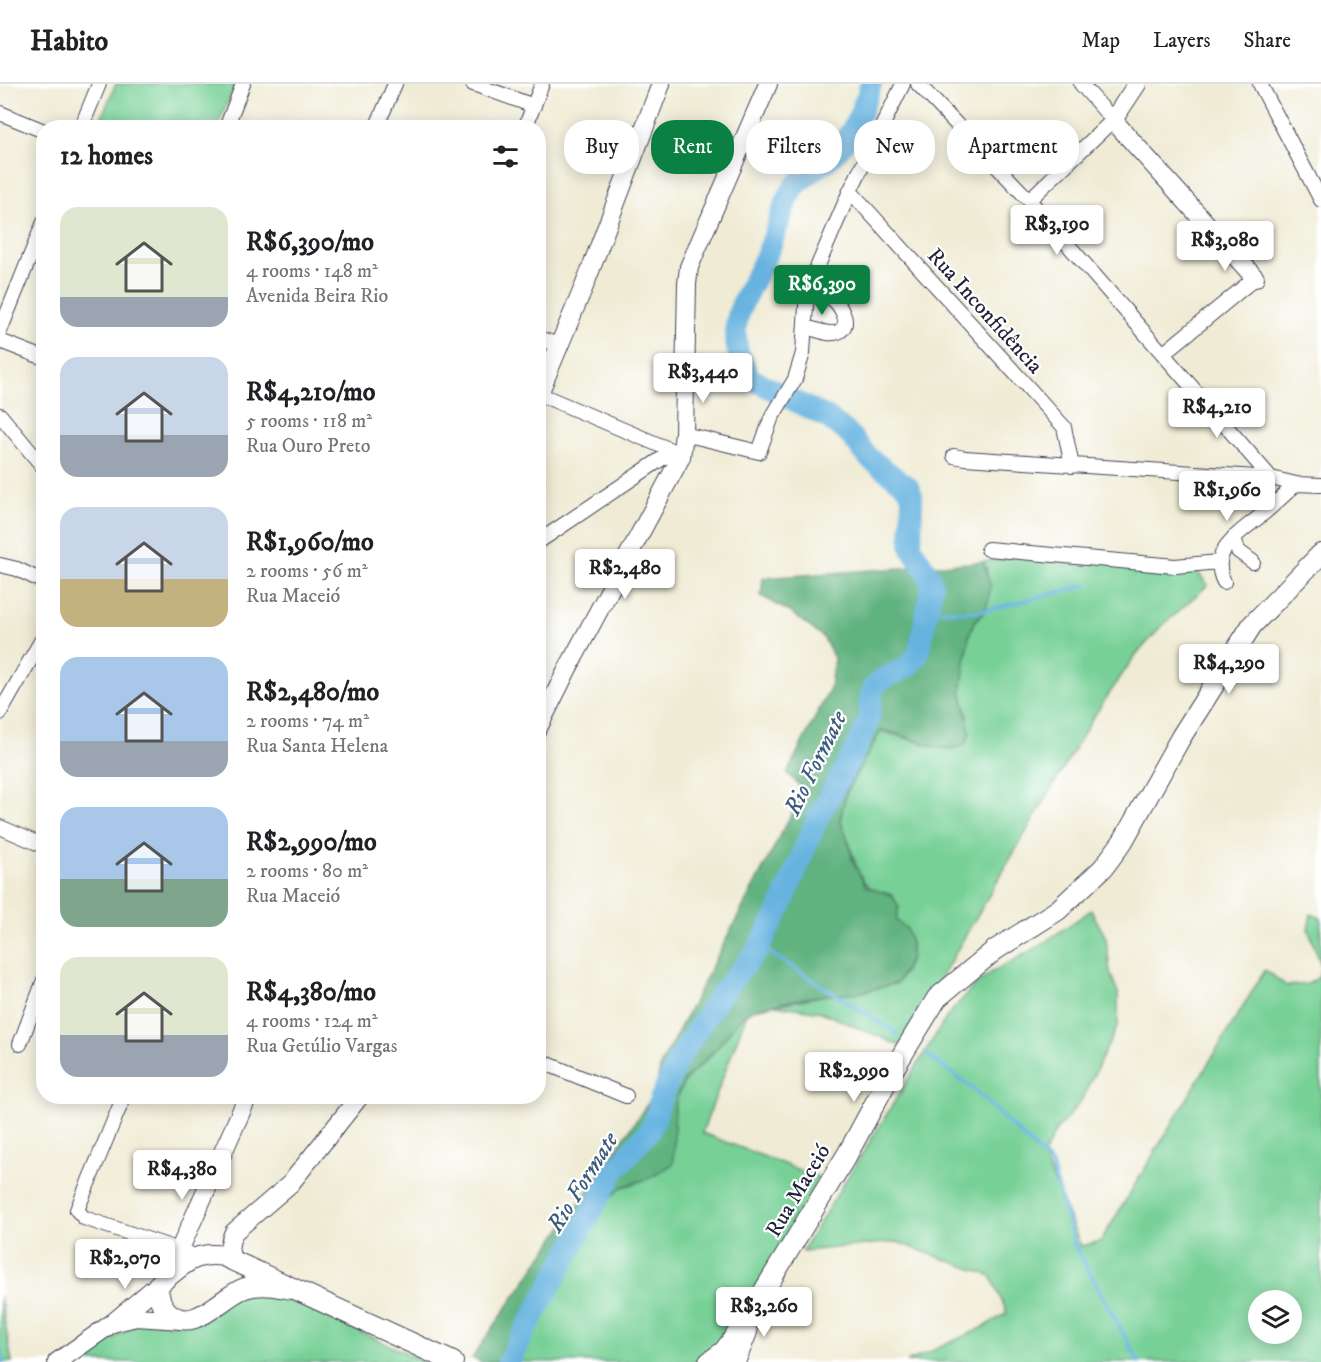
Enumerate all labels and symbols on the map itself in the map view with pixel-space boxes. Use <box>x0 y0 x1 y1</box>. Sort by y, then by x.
pin: R$3,190 <box>1002 205 1112 256</box>
pin: R$3,080 <box>1170 221 1280 272</box>
street label: Rua Inconfidência <box>921 243 1049 380</box>
pin: R$6,390 <box>767 265 877 316</box>
pin: R$3,440 <box>648 353 758 404</box>
pin: R$4,210 <box>1162 388 1272 439</box>
pin: R$1,960 <box>1172 471 1282 522</box>
pin: R$2,480 <box>570 549 680 600</box>
pin: R$4,290 <box>1174 644 1284 695</box>
water label: Rio Formate <box>777 706 854 821</box>
pin: R$2,990 <box>799 1052 909 1103</box>
water label: Rio Formate <box>540 1126 626 1239</box>
street label: Rua Maceió <box>760 1139 837 1242</box>
pin: R$4,380 <box>127 1150 237 1201</box>
pin: R$2,070 <box>70 1239 180 1290</box>
pin: R$3,260 <box>709 1287 819 1338</box>

